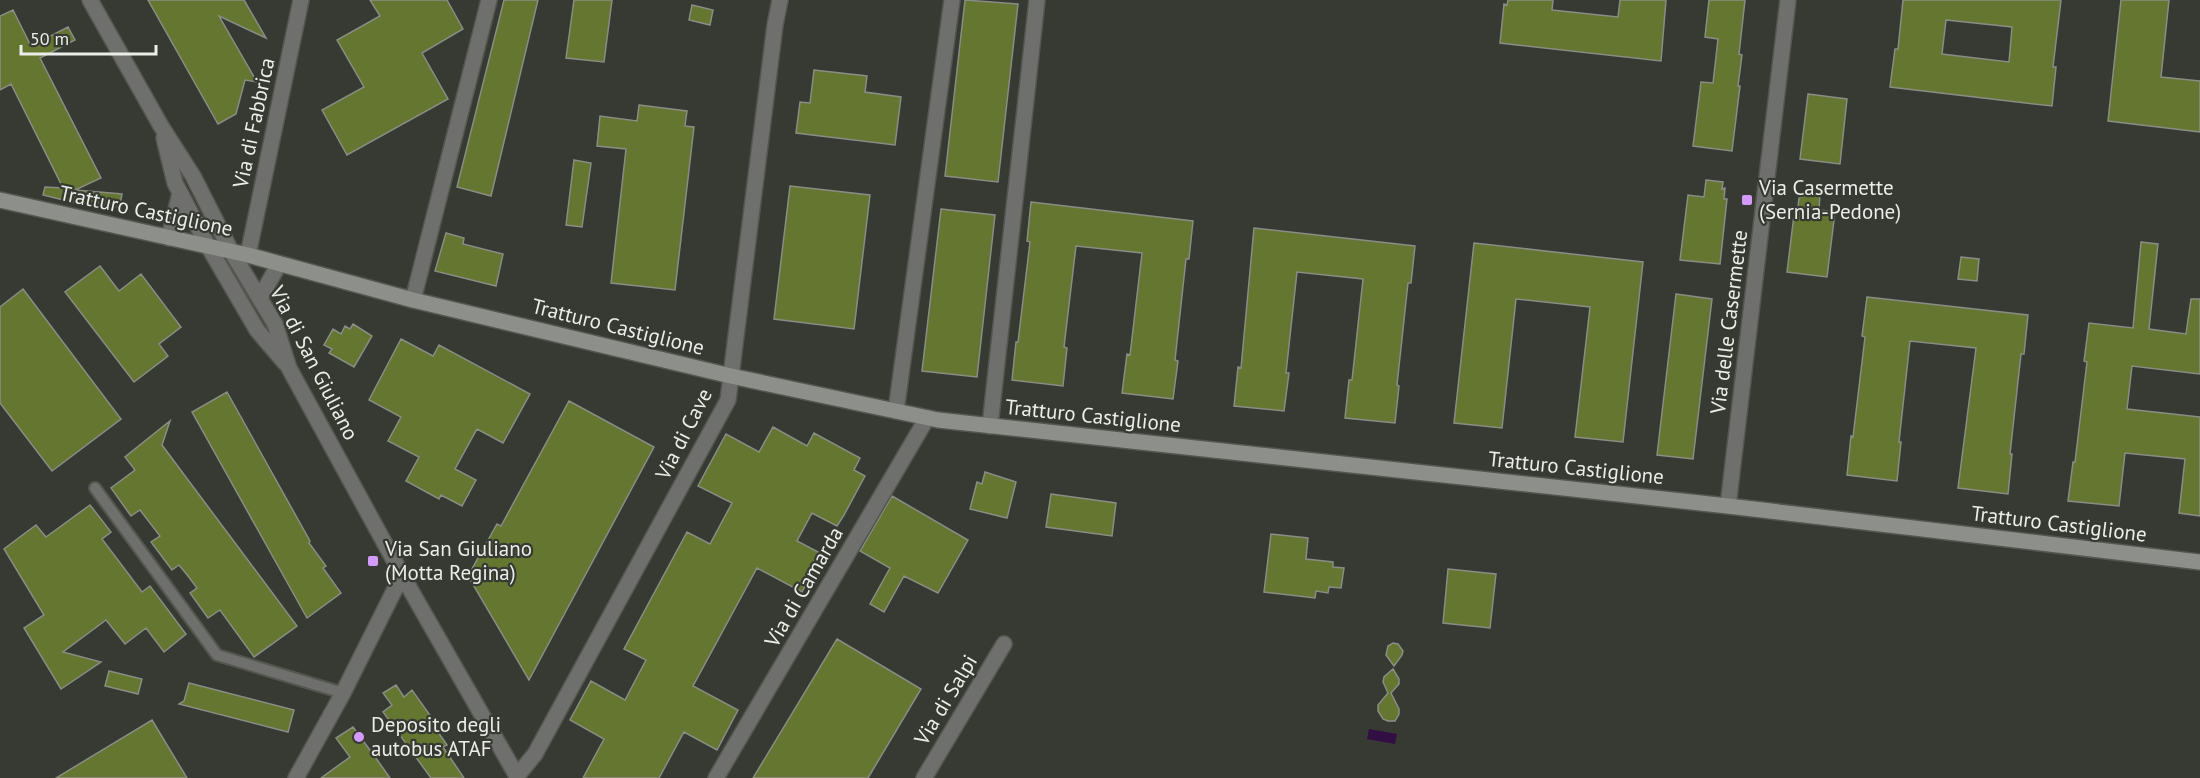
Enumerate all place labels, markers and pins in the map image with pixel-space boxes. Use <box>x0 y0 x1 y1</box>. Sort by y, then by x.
place label: Via Casermette (Sernia-Pedone) <box>1758 174 1901 225</box>
marker: Via Casermette (Sernia-Pedone) <box>1740 193 1754 207</box>
place label: Via San Giuliano (Motta Regina) <box>384 535 532 586</box>
marker: Via San Giuliano (Motta Regina) <box>366 554 380 568</box>
place label: Deposito degli autobus ATAF <box>371 711 501 762</box>
marker: Deposito degli autobus ATAF <box>352 730 366 744</box>

